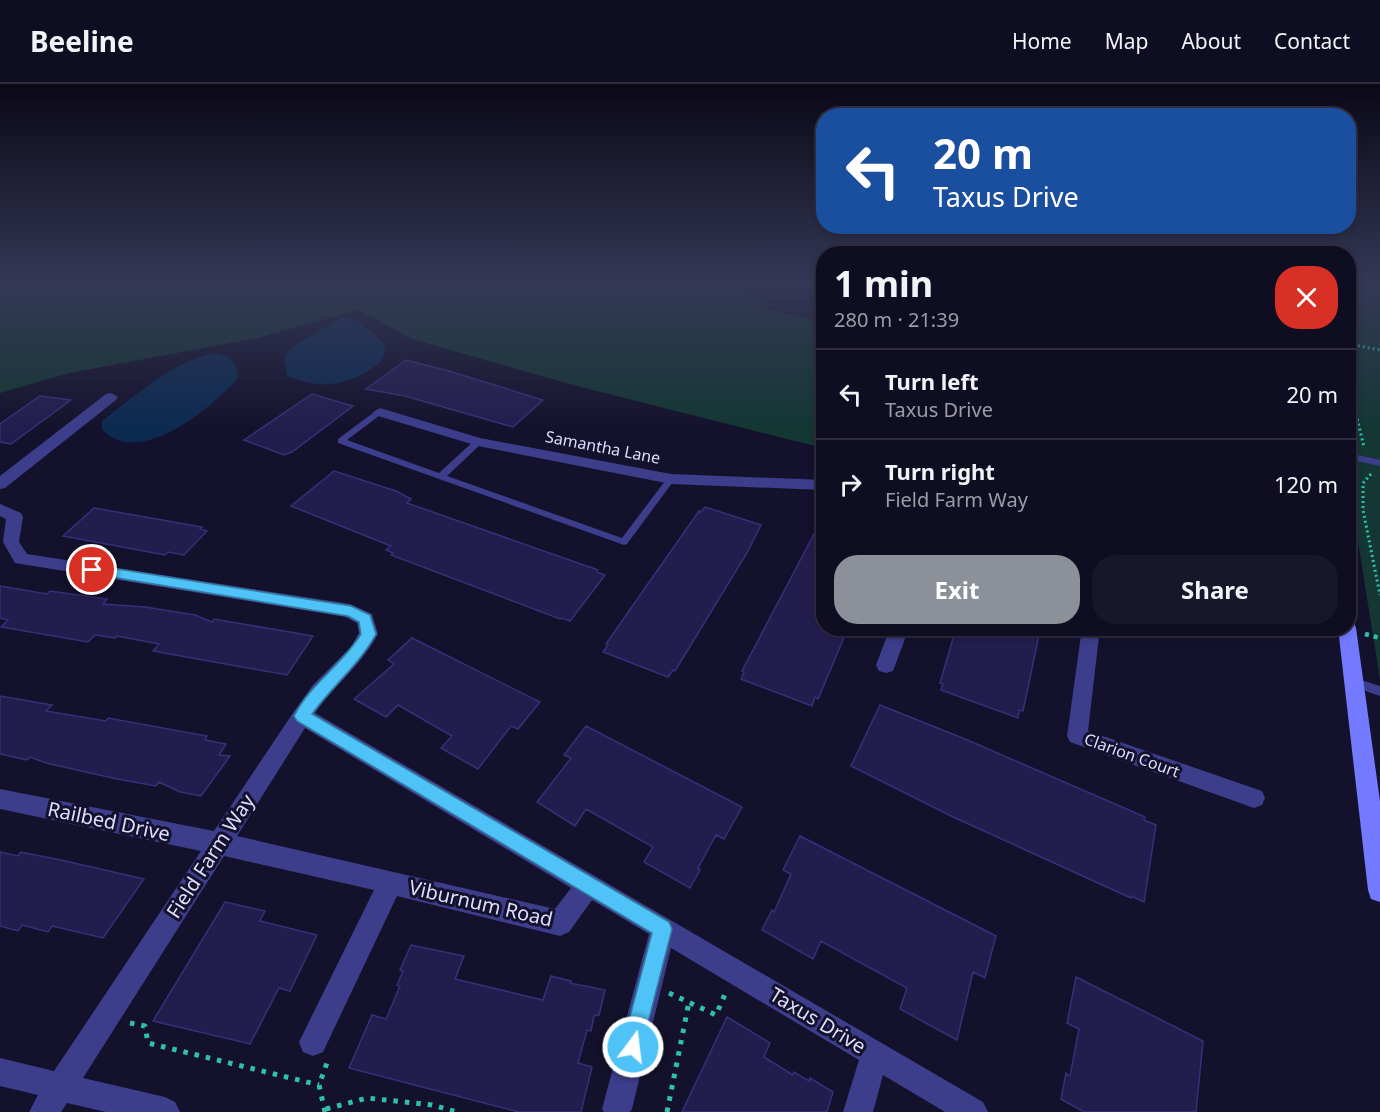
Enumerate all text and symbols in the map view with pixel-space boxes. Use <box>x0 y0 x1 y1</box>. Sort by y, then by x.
text: Beeline <box>30 22 134 60</box>
text: Home <box>1012 27 1072 55</box>
text: Map <box>1105 27 1148 55</box>
text: About <box>1181 27 1241 55</box>
text: Contact <box>1274 27 1350 55</box>
text: 20 m <box>933 124 1033 181</box>
icon: left <box>834 132 912 210</box>
text: Taxus Drive <box>933 178 1079 215</box>
text: 1 min <box>834 259 933 308</box>
button: close <box>1275 266 1338 329</box>
text: 280 m · 21:39 <box>834 306 959 333</box>
text: Turn left <box>885 366 979 396</box>
icon: left <box>834 378 867 411</box>
text: 20 m <box>1287 379 1338 409</box>
text: Taxus Drive <box>885 396 993 423</box>
street label: Samantha Lane <box>544 425 662 469</box>
text: Turn right <box>885 456 995 486</box>
icon: right <box>834 468 867 501</box>
text: 120 m <box>1274 469 1338 499</box>
text: Field Farm Way <box>885 486 1028 513</box>
pin <box>66 544 117 595</box>
icon: arrive <box>75 553 108 586</box>
button: Exit <box>834 555 1080 624</box>
button: Share <box>1092 555 1338 624</box>
street label: Clarion Court <box>1081 728 1183 782</box>
street label: Field Farm Way <box>160 788 261 923</box>
street label: Railbed Drive <box>45 795 173 847</box>
street label: Viburnum Road <box>406 873 556 933</box>
street label: Taxus Drive <box>765 981 871 1059</box>
position arrow <box>601 1015 665 1079</box>

